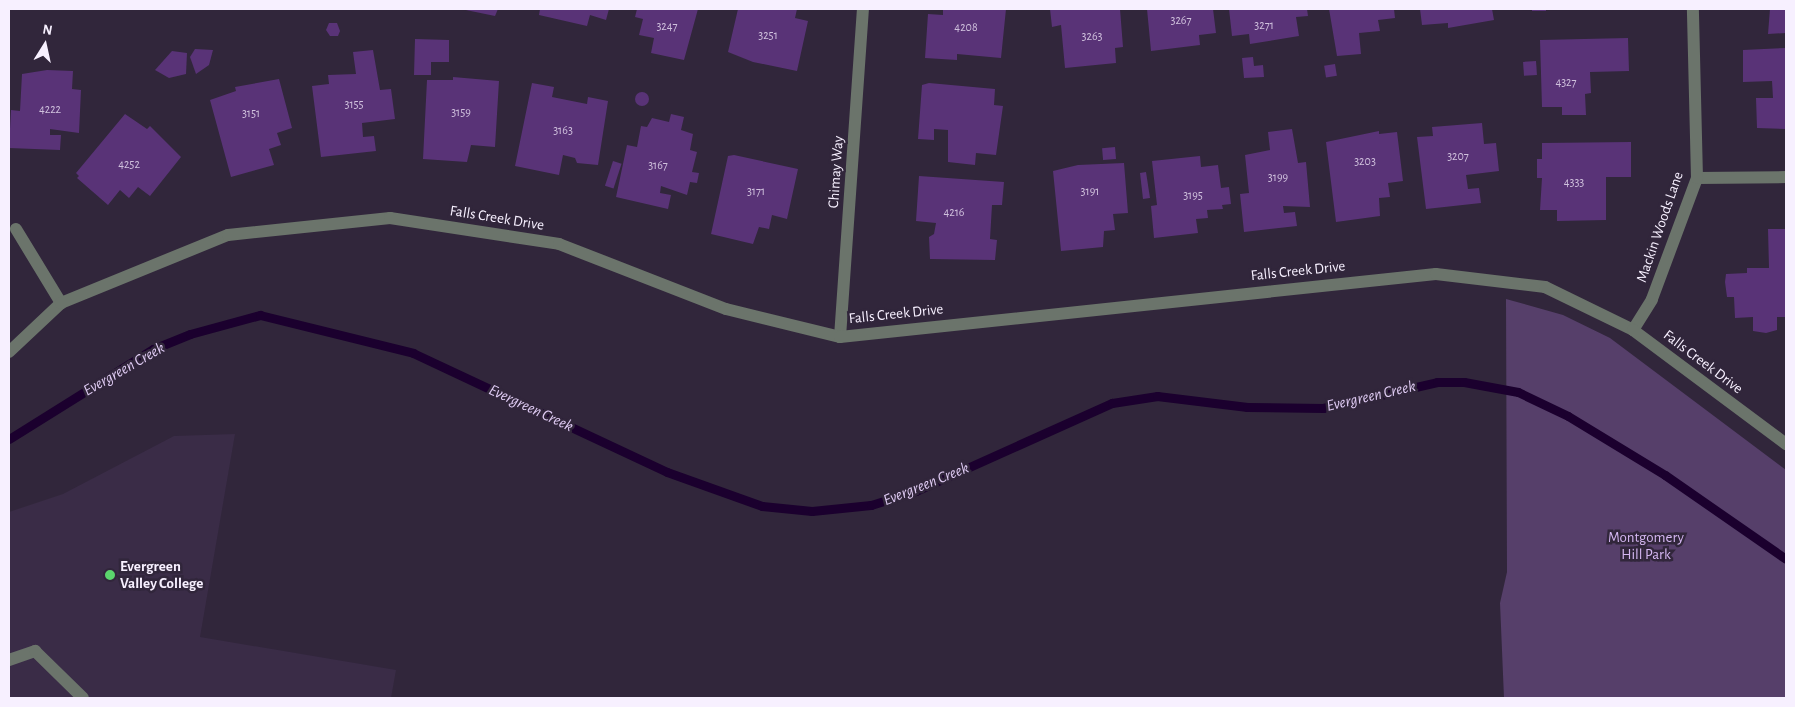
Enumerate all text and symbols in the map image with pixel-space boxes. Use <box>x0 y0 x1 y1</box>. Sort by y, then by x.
house number: 3267 <box>1170 14 1192 28</box>
house number: 3271 <box>1254 19 1274 33</box>
north arrow <box>20 20 70 70</box>
house number: 3247 <box>656 20 678 34</box>
house number: 4208 <box>954 21 978 35</box>
text: N <box>42 22 54 38</box>
house number: 3251 <box>758 29 778 43</box>
house number: 3263 <box>1082 30 1102 44</box>
house number: 4327 <box>1555 76 1577 90</box>
house number: 3155 <box>344 98 364 112</box>
house number: 4222 <box>39 103 61 117</box>
house number: 3159 <box>451 106 471 120</box>
house number: 3151 <box>242 107 260 121</box>
house number: 3163 <box>553 124 573 138</box>
street label: Chimay Way <box>824 135 848 209</box>
house number: 3207 <box>1447 150 1469 164</box>
house number: 3203 <box>1354 155 1376 169</box>
house number: 4252 <box>118 158 140 172</box>
house number: 3167 <box>648 159 668 173</box>
street label: Mackin Woods Lane <box>1633 169 1687 285</box>
house number: 3199 <box>1268 171 1288 185</box>
house number: 4333 <box>1564 176 1584 190</box>
house number: 3171 <box>747 185 765 199</box>
house number: 3191 <box>1081 185 1099 199</box>
house number: 3195 <box>1183 189 1203 203</box>
street label: Falls Creek Drive <box>449 202 545 234</box>
house number: 4216 <box>944 206 964 220</box>
street label: Falls Creek Drive <box>1250 257 1346 285</box>
street label: Falls Creek Drive <box>848 300 944 328</box>
street label: Falls Creek Drive <box>1660 326 1746 398</box>
water label: Evergreen Creek <box>80 338 168 400</box>
water label: Evergreen Creek <box>1325 376 1417 416</box>
water label: Evergreen Creek <box>486 380 576 436</box>
water label: Evergreen Creek <box>880 458 972 510</box>
park label: Montgomery Hill Park <box>1608 528 1684 563</box>
place label: Evergreen Valley College <box>120 557 203 592</box>
marker: Evergreen Valley College <box>104 569 116 581</box>

